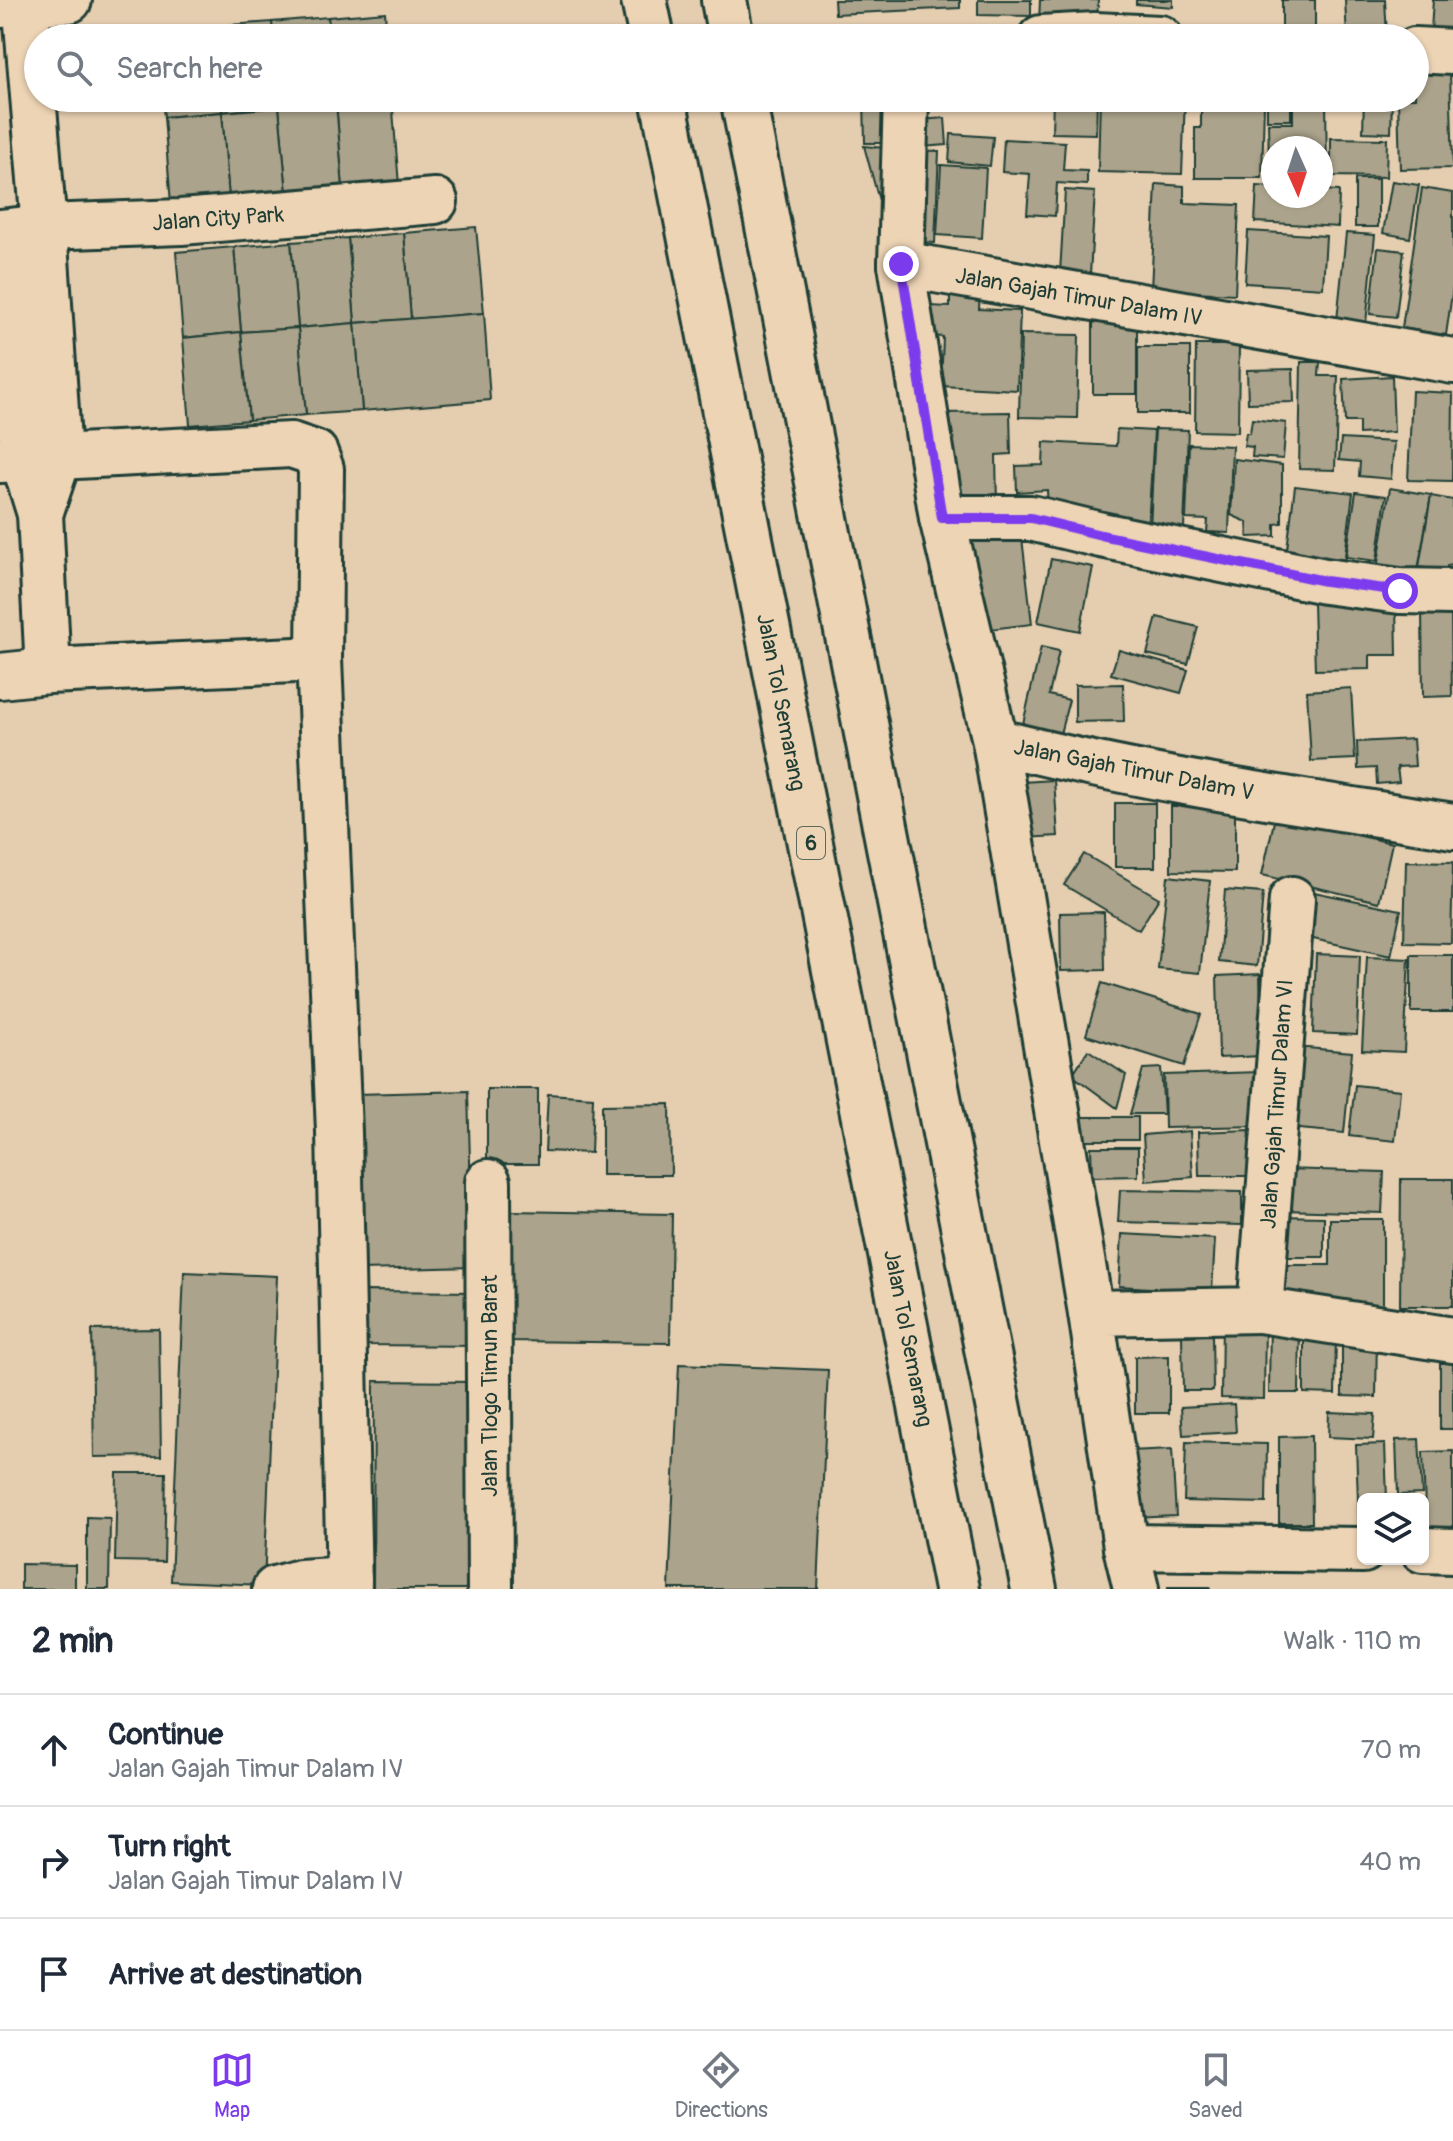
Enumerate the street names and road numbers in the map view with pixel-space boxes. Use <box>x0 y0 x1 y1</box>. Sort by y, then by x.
street label: Jalan City Park <box>151 200 285 238</box>
street label: Jalan Gajah Timur Dalam IV <box>953 261 1204 332</box>
street label: Jalan Tol Semarang <box>750 611 812 793</box>
street label: Jalan Gajah Timur Dalam V <box>1011 733 1256 807</box>
road number: 6 <box>797 827 825 859</box>
street label: Jalan Gajah Timur Dalam VI <box>1254 978 1300 1230</box>
street label: Jalan Tol Semarang <box>877 1247 939 1429</box>
street label: Jalan Tlogo Timun Barat <box>476 1275 504 1497</box>

